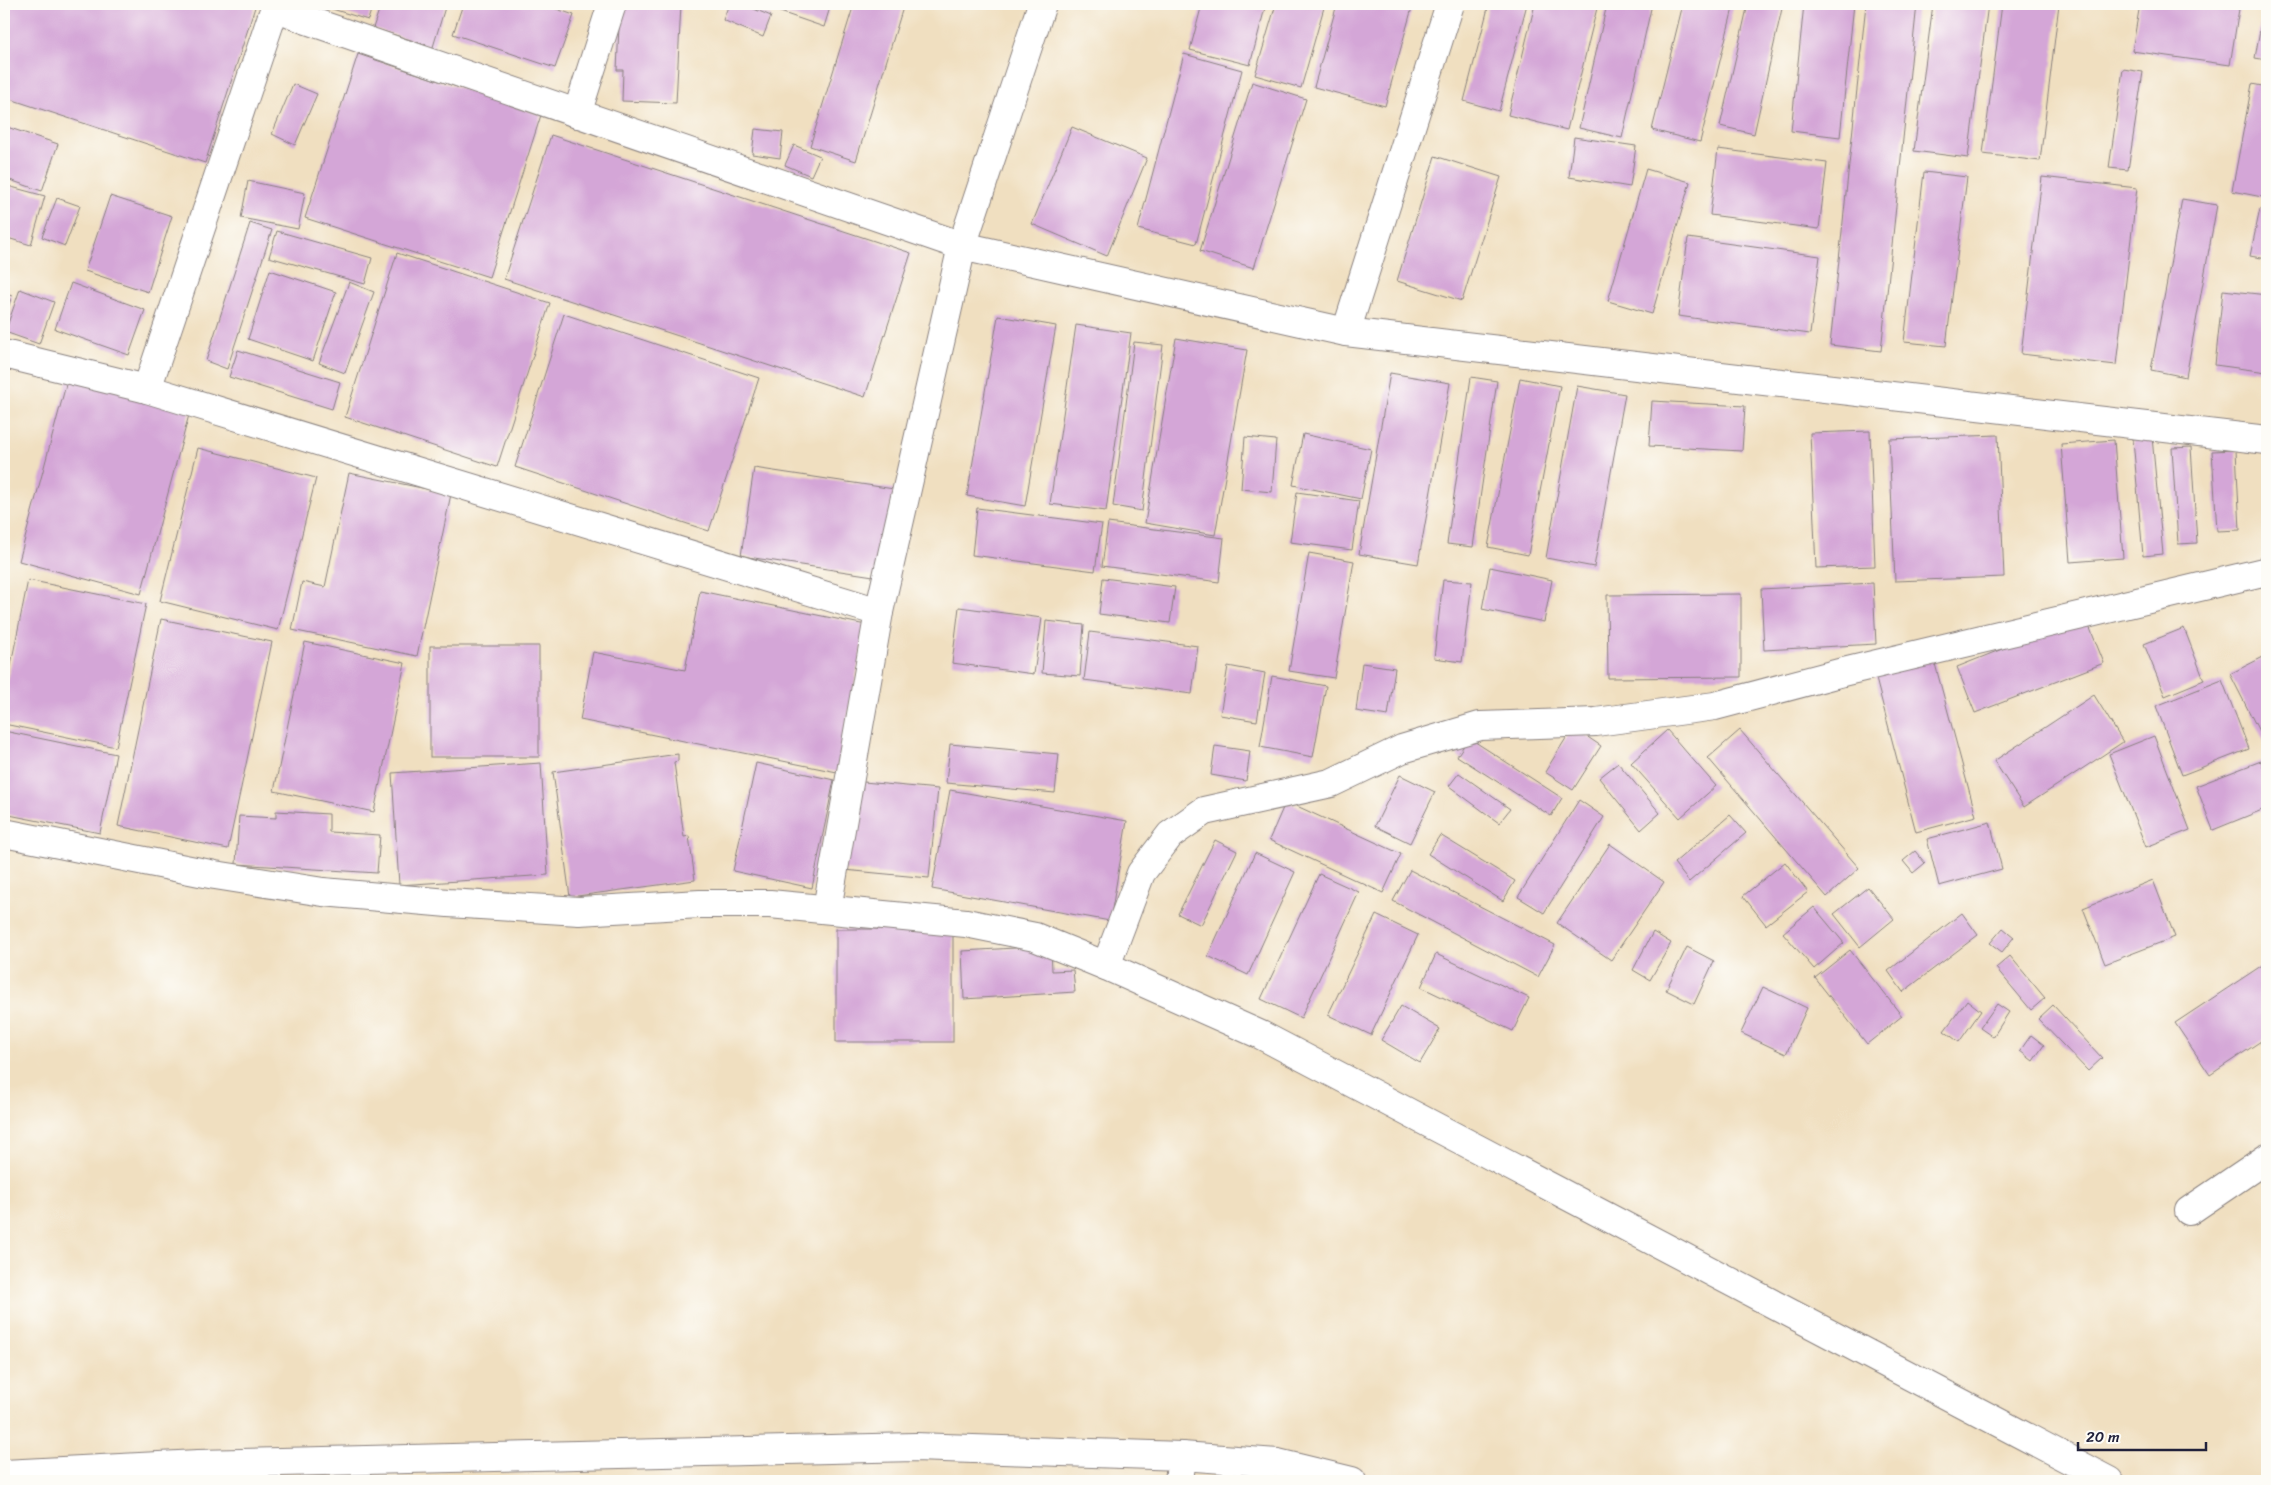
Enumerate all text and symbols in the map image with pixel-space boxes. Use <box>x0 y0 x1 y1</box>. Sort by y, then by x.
scale bar <box>2078 1420 2206 1452</box>
text: 20 m <box>2086 1424 2120 1450</box>

